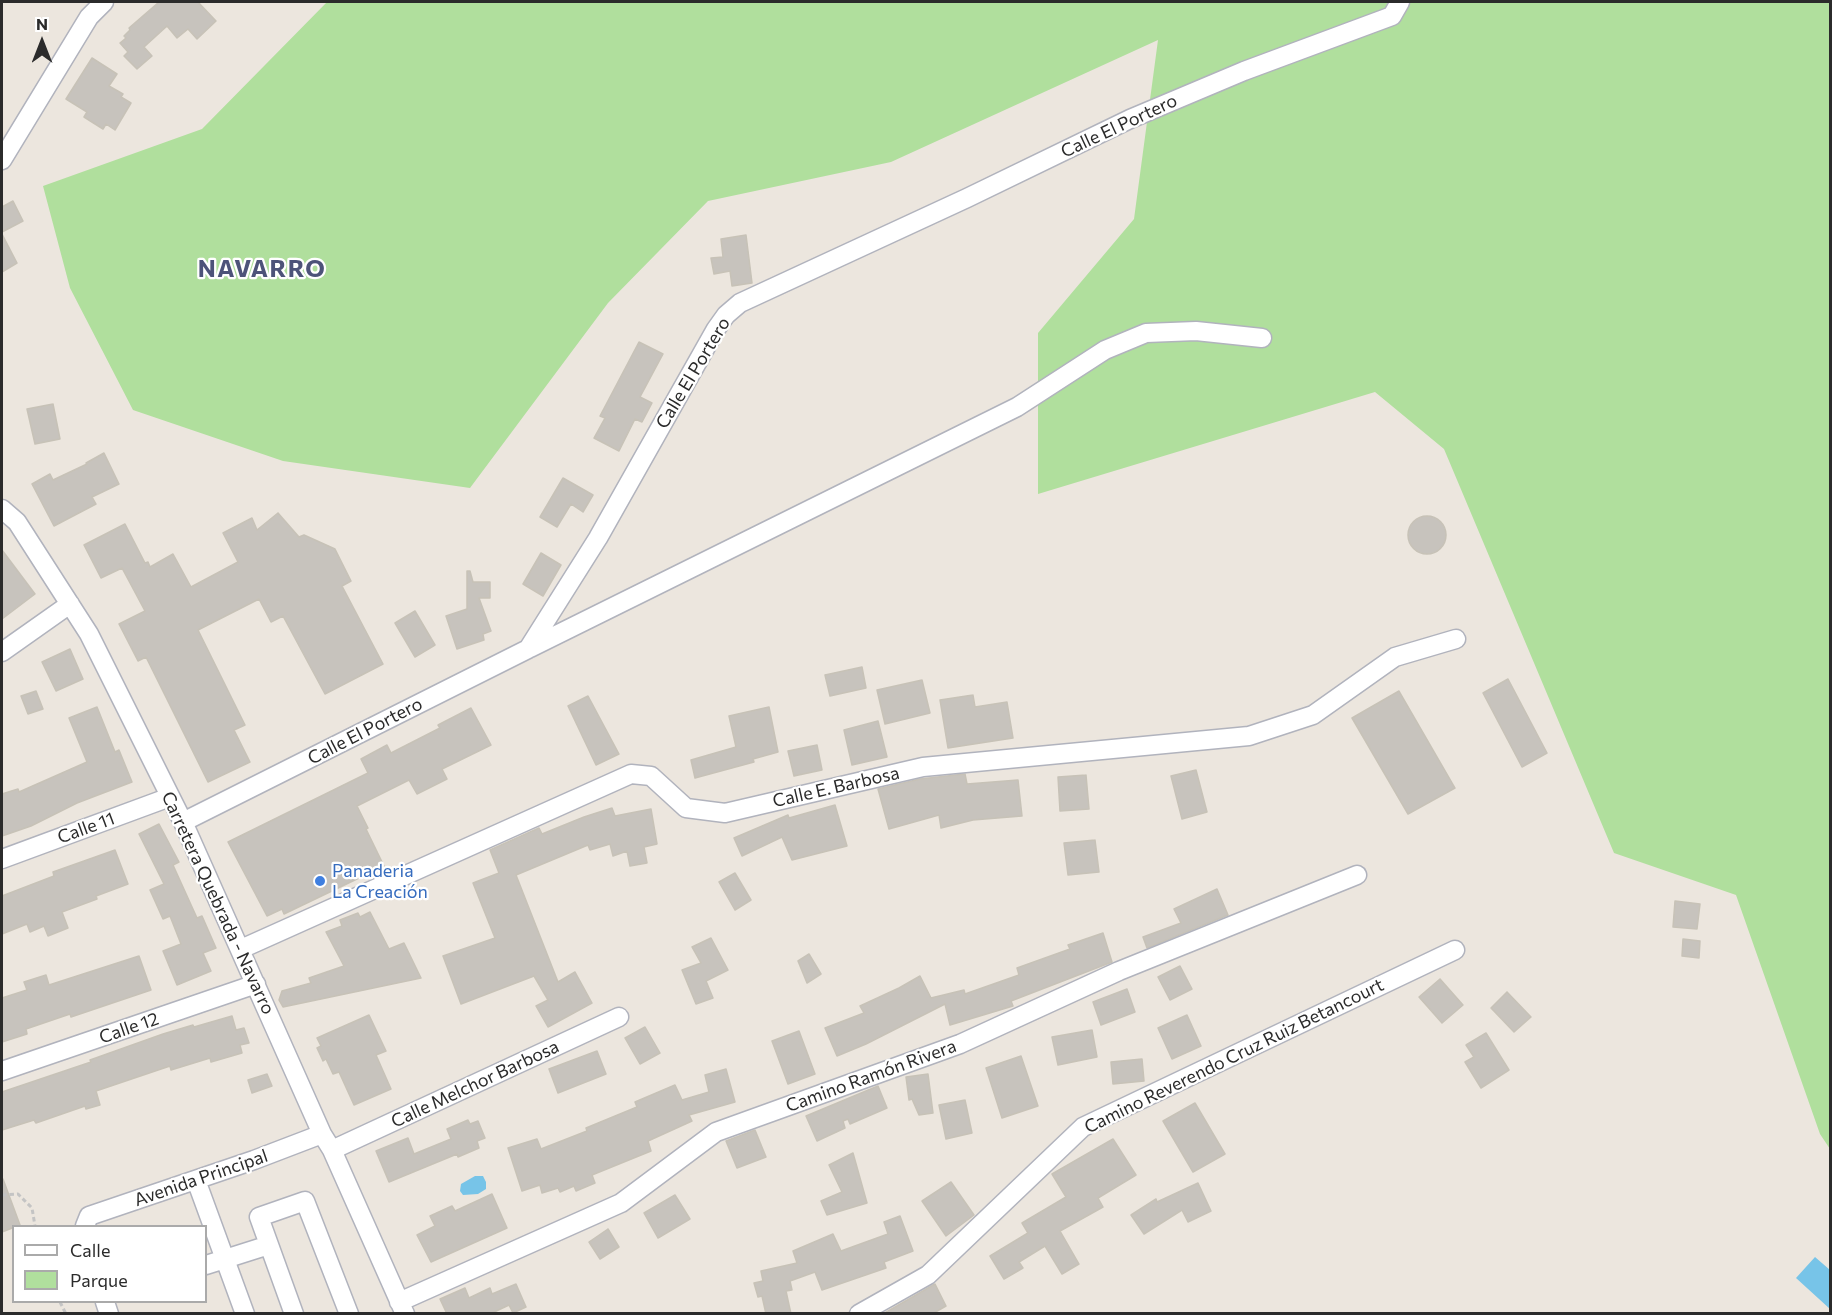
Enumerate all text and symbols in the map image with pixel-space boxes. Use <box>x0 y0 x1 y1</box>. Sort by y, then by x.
north arrow <box>12 12 72 72</box>
text: N <box>36 14 48 33</box>
street label: Calle El Portero <box>1057 90 1181 162</box>
district label: NAVARRO <box>198 255 326 283</box>
street label: Calle El Portero <box>651 314 735 432</box>
street label: Calle El Portero <box>304 693 426 769</box>
street label: Calle E. Barbosa <box>771 762 901 812</box>
street label: Carretera Quebrada - Navarro <box>157 788 279 1018</box>
street label: Calle 11 <box>54 808 118 848</box>
place label: Panaderia La Creación <box>332 860 428 902</box>
marker: Panaderia La Creación <box>313 874 327 888</box>
street label: Camino Reverendo Cruz Ruiz Betancourt <box>1081 974 1387 1138</box>
street label: Calle 12 <box>96 1008 162 1048</box>
street label: Camino Ramón Rivera <box>783 1035 959 1117</box>
street label: Calle Melchor Barbosa <box>388 1036 562 1132</box>
street label: Avenida Principal <box>131 1145 271 1211</box>
legend <box>12 1225 207 1303</box>
text: Calle <box>70 1239 110 1261</box>
text: Parque <box>70 1269 128 1291</box>

